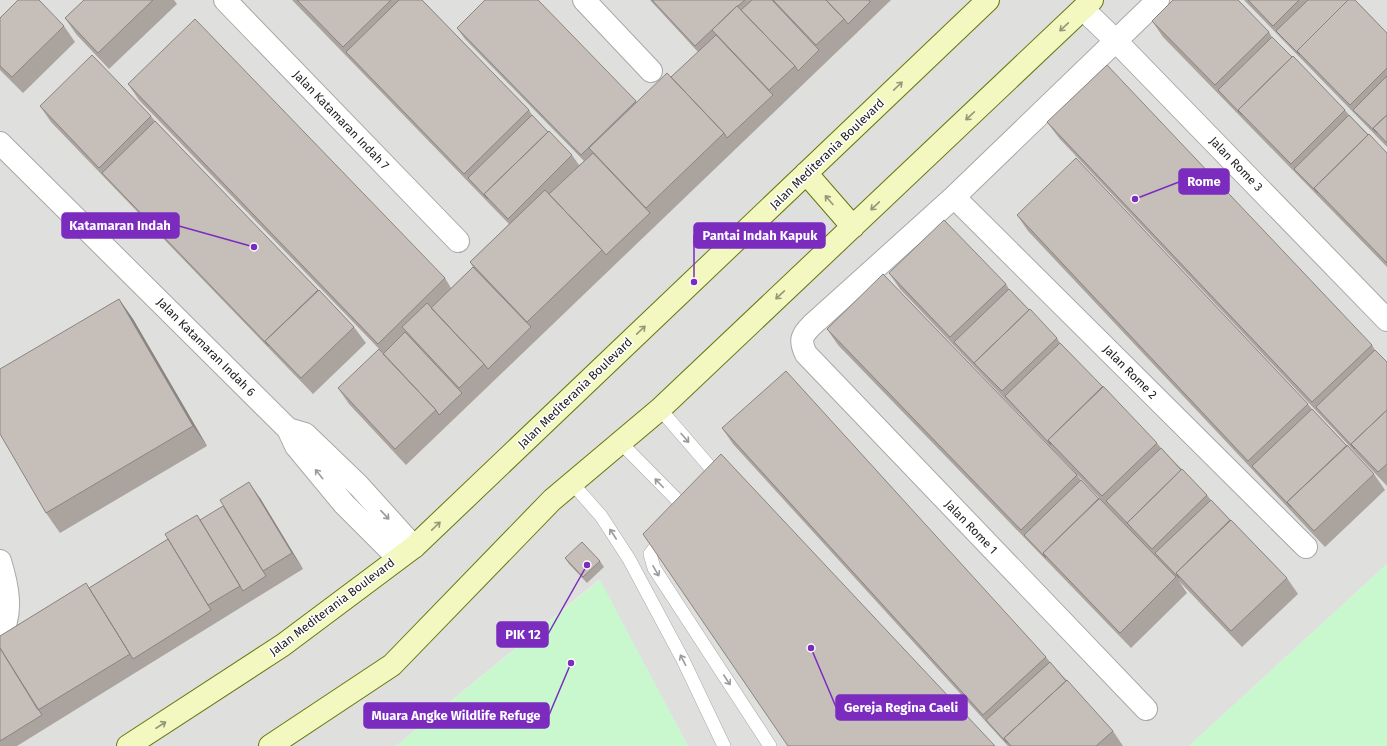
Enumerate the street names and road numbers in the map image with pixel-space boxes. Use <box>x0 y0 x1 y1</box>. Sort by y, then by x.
street label: Jalan Katamaran Indah 7 <box>290 68 392 172</box>
street label: Jalan Mediterania Boulevard <box>767 96 887 212</box>
street label: Jalan Rome 3 <box>1207 134 1265 194</box>
street label: Jalan Katamaran Indah 6 <box>154 295 258 399</box>
street label: Jalan Mediterania Boulevard <box>515 335 635 451</box>
street label: Jalan Rome 2 <box>1100 342 1160 402</box>
street label: Jalan Rome 1 <box>942 497 1000 557</box>
street label: Jalan Mediterania Boulevard <box>267 555 397 659</box>

